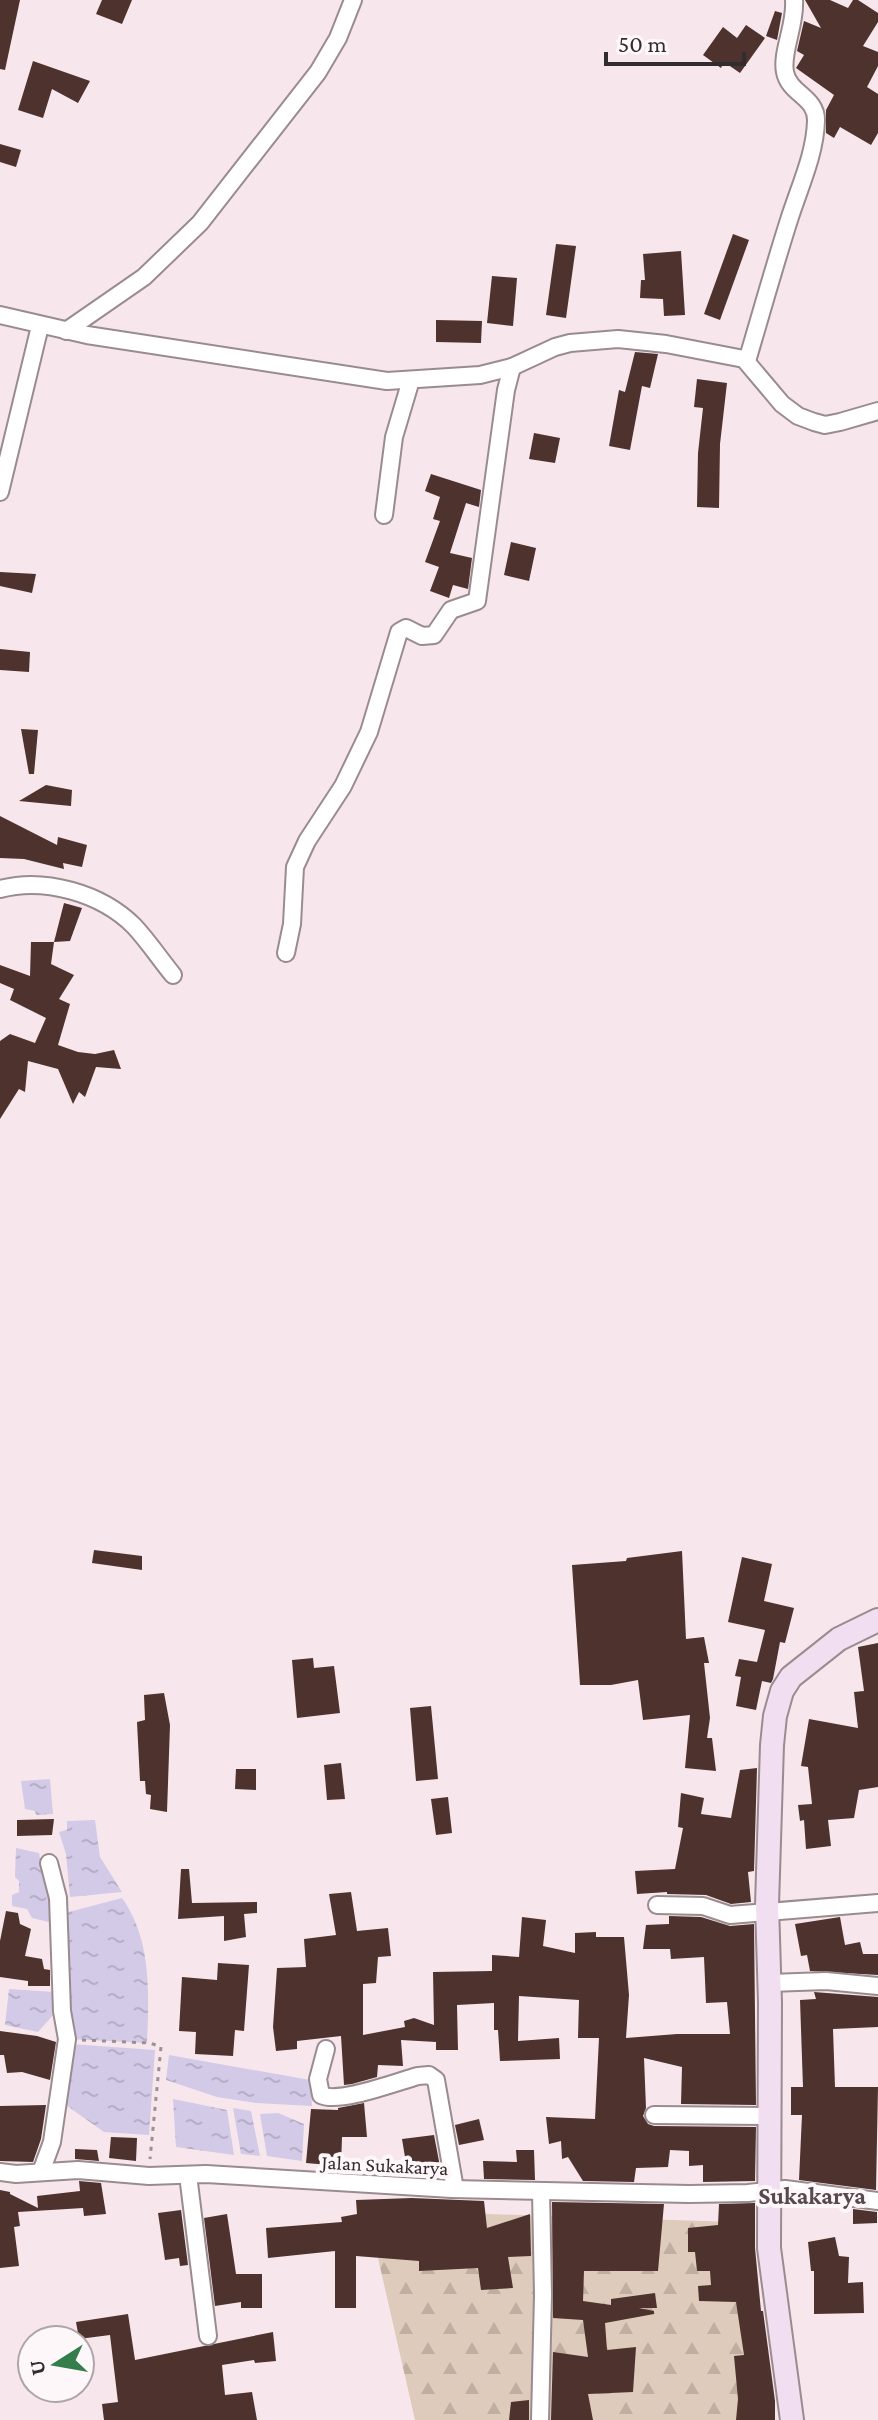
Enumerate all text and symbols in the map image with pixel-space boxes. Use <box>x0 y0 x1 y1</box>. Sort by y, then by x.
scale bar <box>606 16 744 66</box>
text: 50 m <box>618 30 667 57</box>
street label: Jalan Sukakarya <box>319 2151 449 2180</box>
district label: Sukakarya <box>758 2182 866 2209</box>
north arrow <box>16 2324 96 2404</box>
text: U <box>23 2358 51 2377</box>

